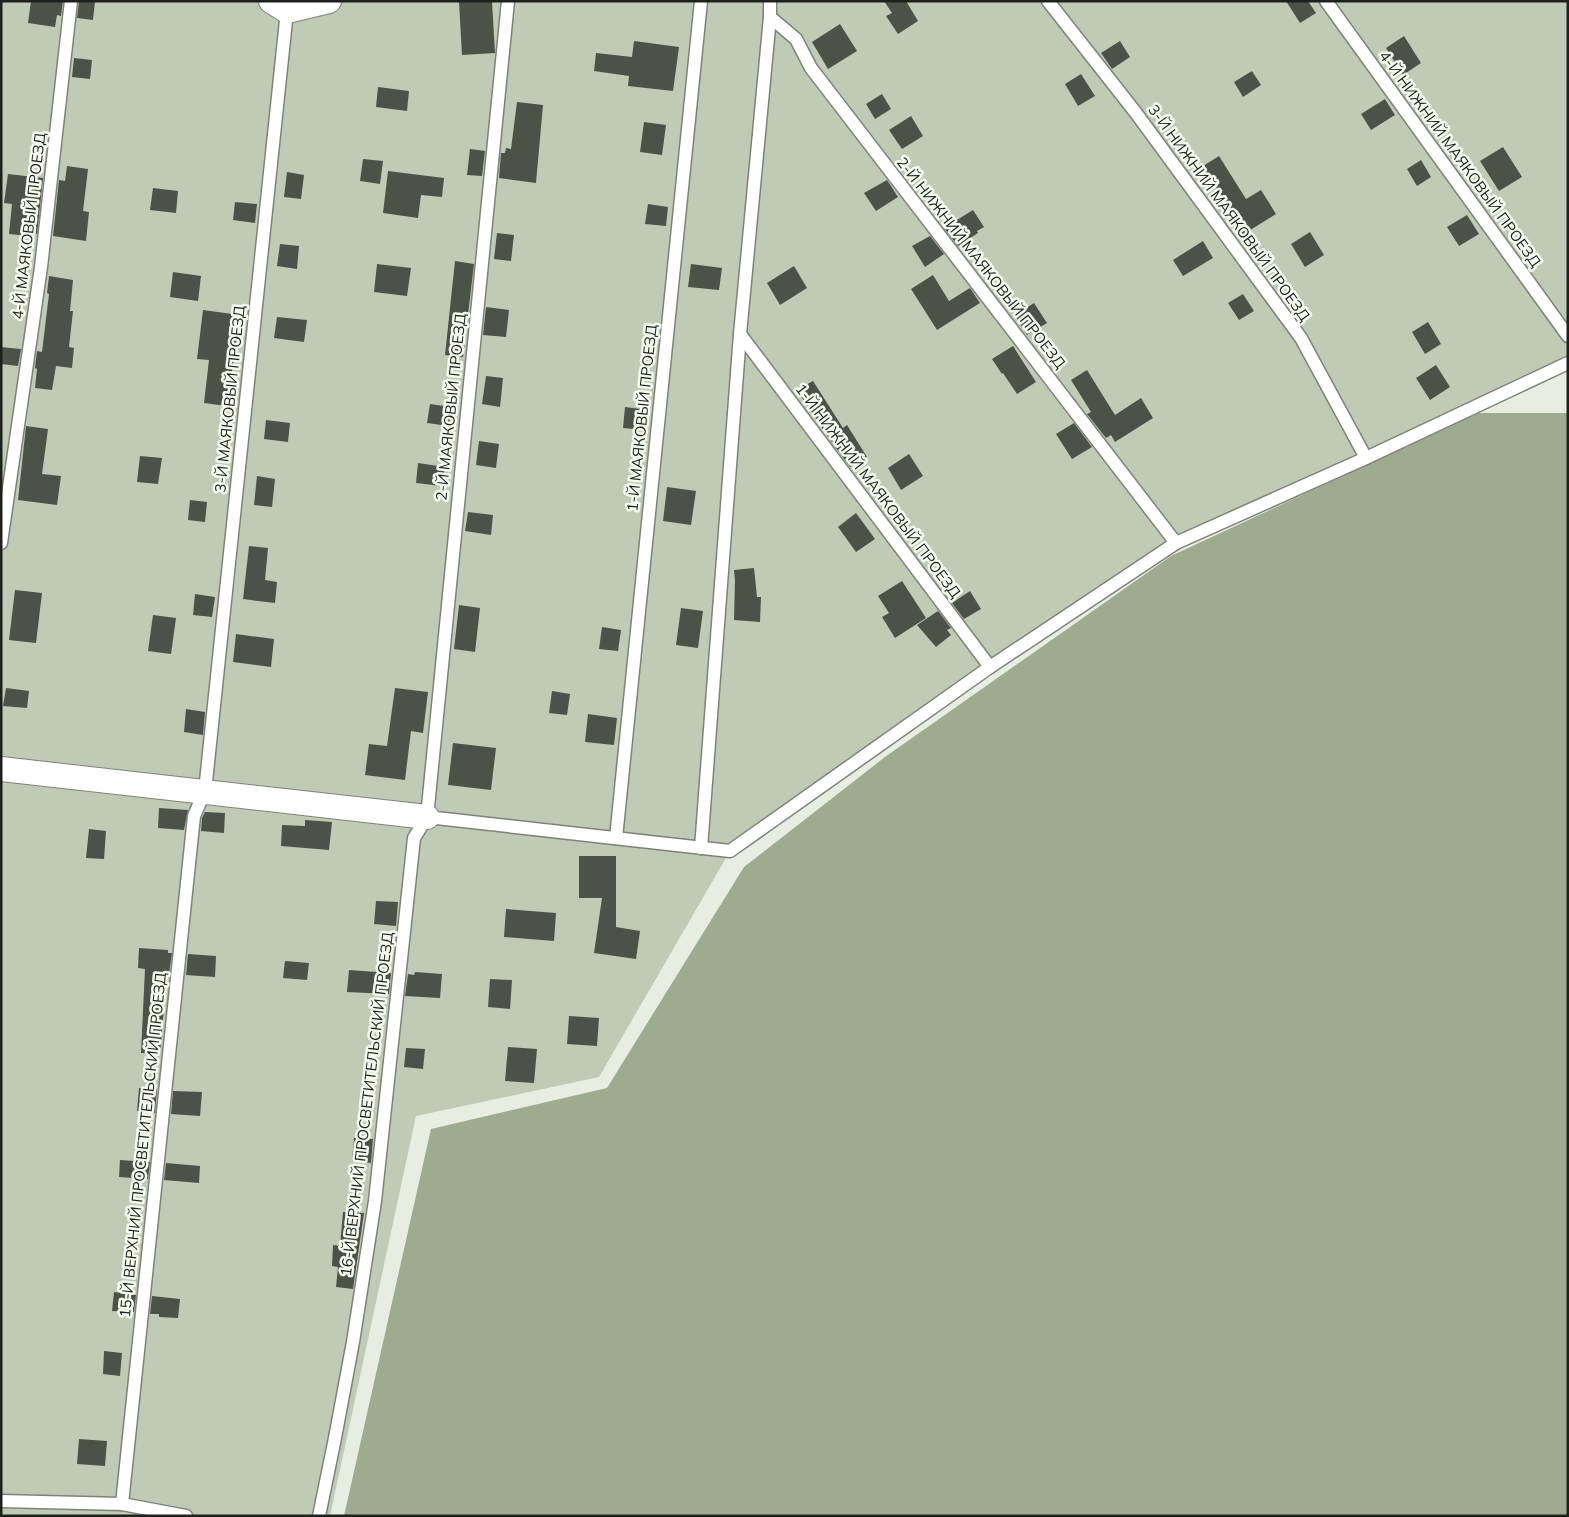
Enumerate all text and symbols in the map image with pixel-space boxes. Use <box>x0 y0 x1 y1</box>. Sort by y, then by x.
street label: 4-Й НИЖНИЙ МАЯКОВЫЙ ПРОЕЗД <box>1375 47 1545 271</box>
street label: 3-Й НИЖНИЙ МАЯКОВЫЙ ПРОЕЗД <box>1144 101 1314 325</box>
street label: 4-Й МАЯКОВЫЙ ПРОЕЗД <box>8 132 49 320</box>
street label: 2-Й НИЖНИЙ МАЯКОВЫЙ ПРОЕЗД <box>893 153 1070 372</box>
street label: 3-Й МАЯКОВЫЙ ПРОЕЗД <box>210 305 249 493</box>
street label: 2-Й МАЯКОВЫЙ ПРОЕЗД <box>431 313 470 501</box>
street label: 1-Й МАЯКОВЫЙ ПРОЕЗД <box>622 324 661 512</box>
street label: 1-Й НИЖНИЙ МАЯКОВЫЙ ПРОЕЗД <box>792 380 965 602</box>
street label: 16-Й ВЕРХНИЙ ПРОСВЕТИТЕЛЬСКИЙ ПРОЕЗД <box>336 931 397 1277</box>
street label: 15-Й ВЕРХНИЙ ПРОСВЕТИТЕЛЬСКИЙ ПРОЕЗД <box>115 972 170 1318</box>

